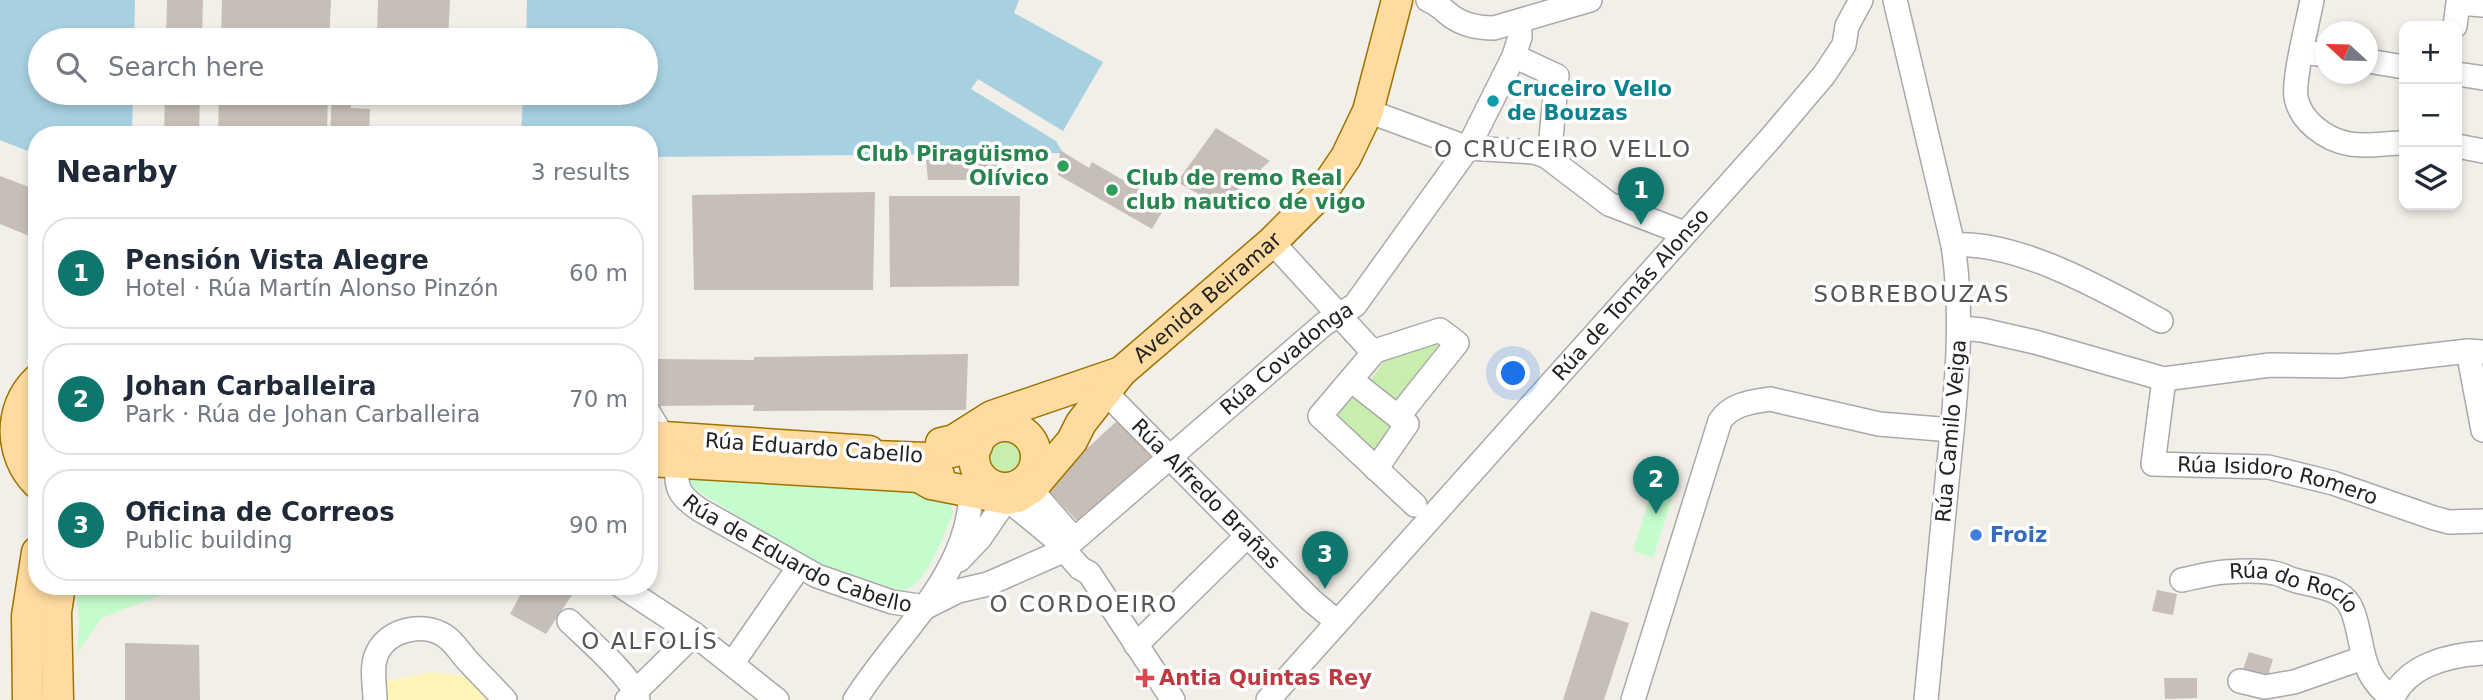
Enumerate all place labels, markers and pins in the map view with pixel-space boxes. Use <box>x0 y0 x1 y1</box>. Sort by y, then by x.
place label: Cruceiro Vello de Bouzas <box>1507 77 1672 125</box>
marker: Cruceiro Vello de Bouzas <box>1485 93 1501 109</box>
place label: Club Piragüismo Olívico <box>856 142 1049 190</box>
marker: Club Piragüismo Olívico <box>1055 158 1071 174</box>
place label: Club de remo Real club nautico de vigo <box>1126 166 1365 214</box>
pin: 1 <box>1618 167 1664 225</box>
marker: Club de remo Real club nautico de vigo <box>1104 182 1120 198</box>
pin: 2 <box>1633 456 1679 514</box>
place label: Froiz <box>1990 523 2047 547</box>
marker: Froiz <box>1968 527 1984 543</box>
pin: 3 <box>1302 531 1348 589</box>
place label: Antia Quintas Rey <box>1159 666 1372 690</box>
marker: Antia Quintas Rey <box>1137 670 1153 686</box>

